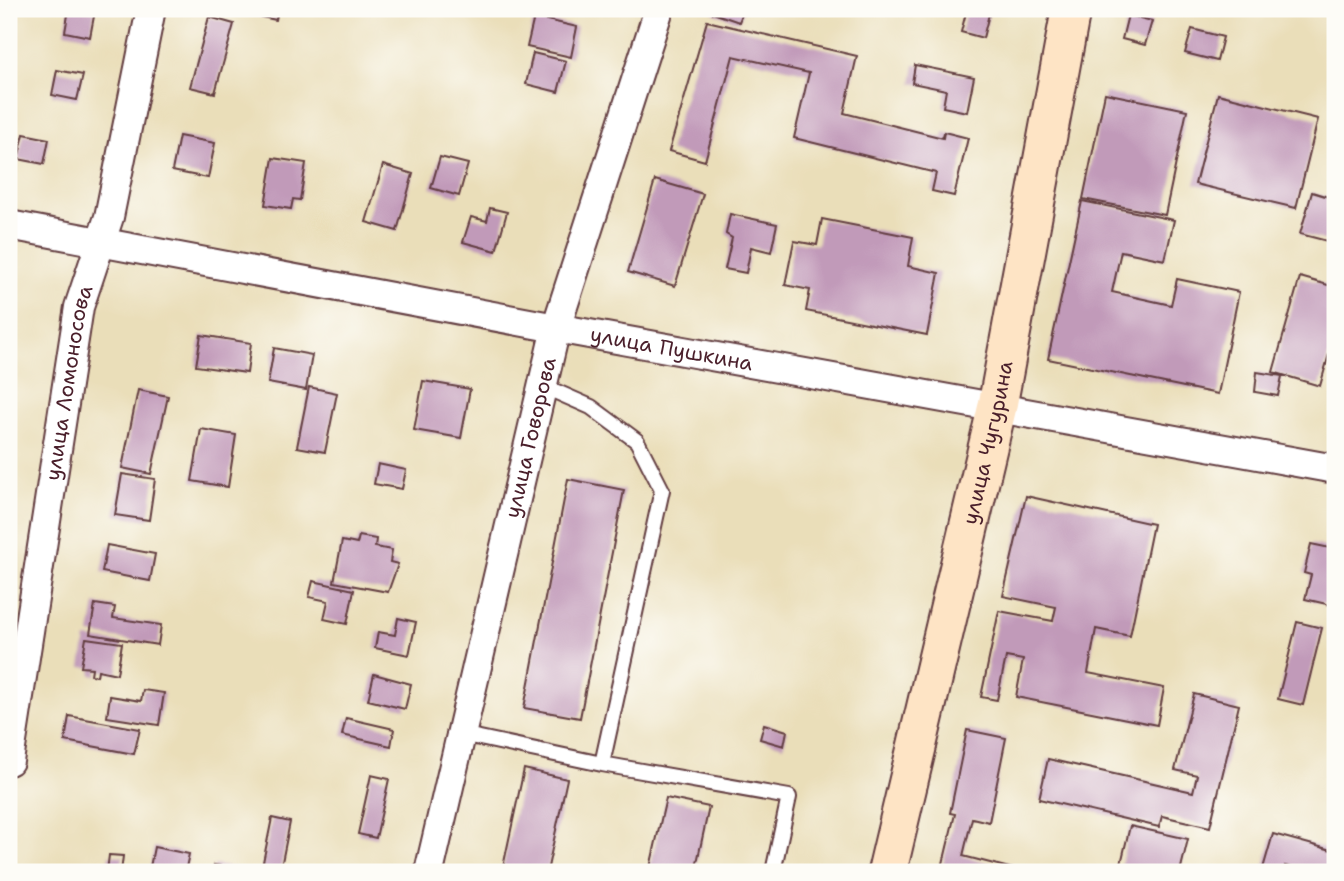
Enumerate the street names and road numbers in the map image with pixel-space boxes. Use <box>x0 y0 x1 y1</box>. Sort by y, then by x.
street label: улица Ломоносова <box>38 281 99 482</box>
street label: улица Пушкина <box>588 320 755 377</box>
street label: улица Говорова <box>498 354 563 521</box>
street label: улица Чугурина <box>956 358 1019 527</box>

